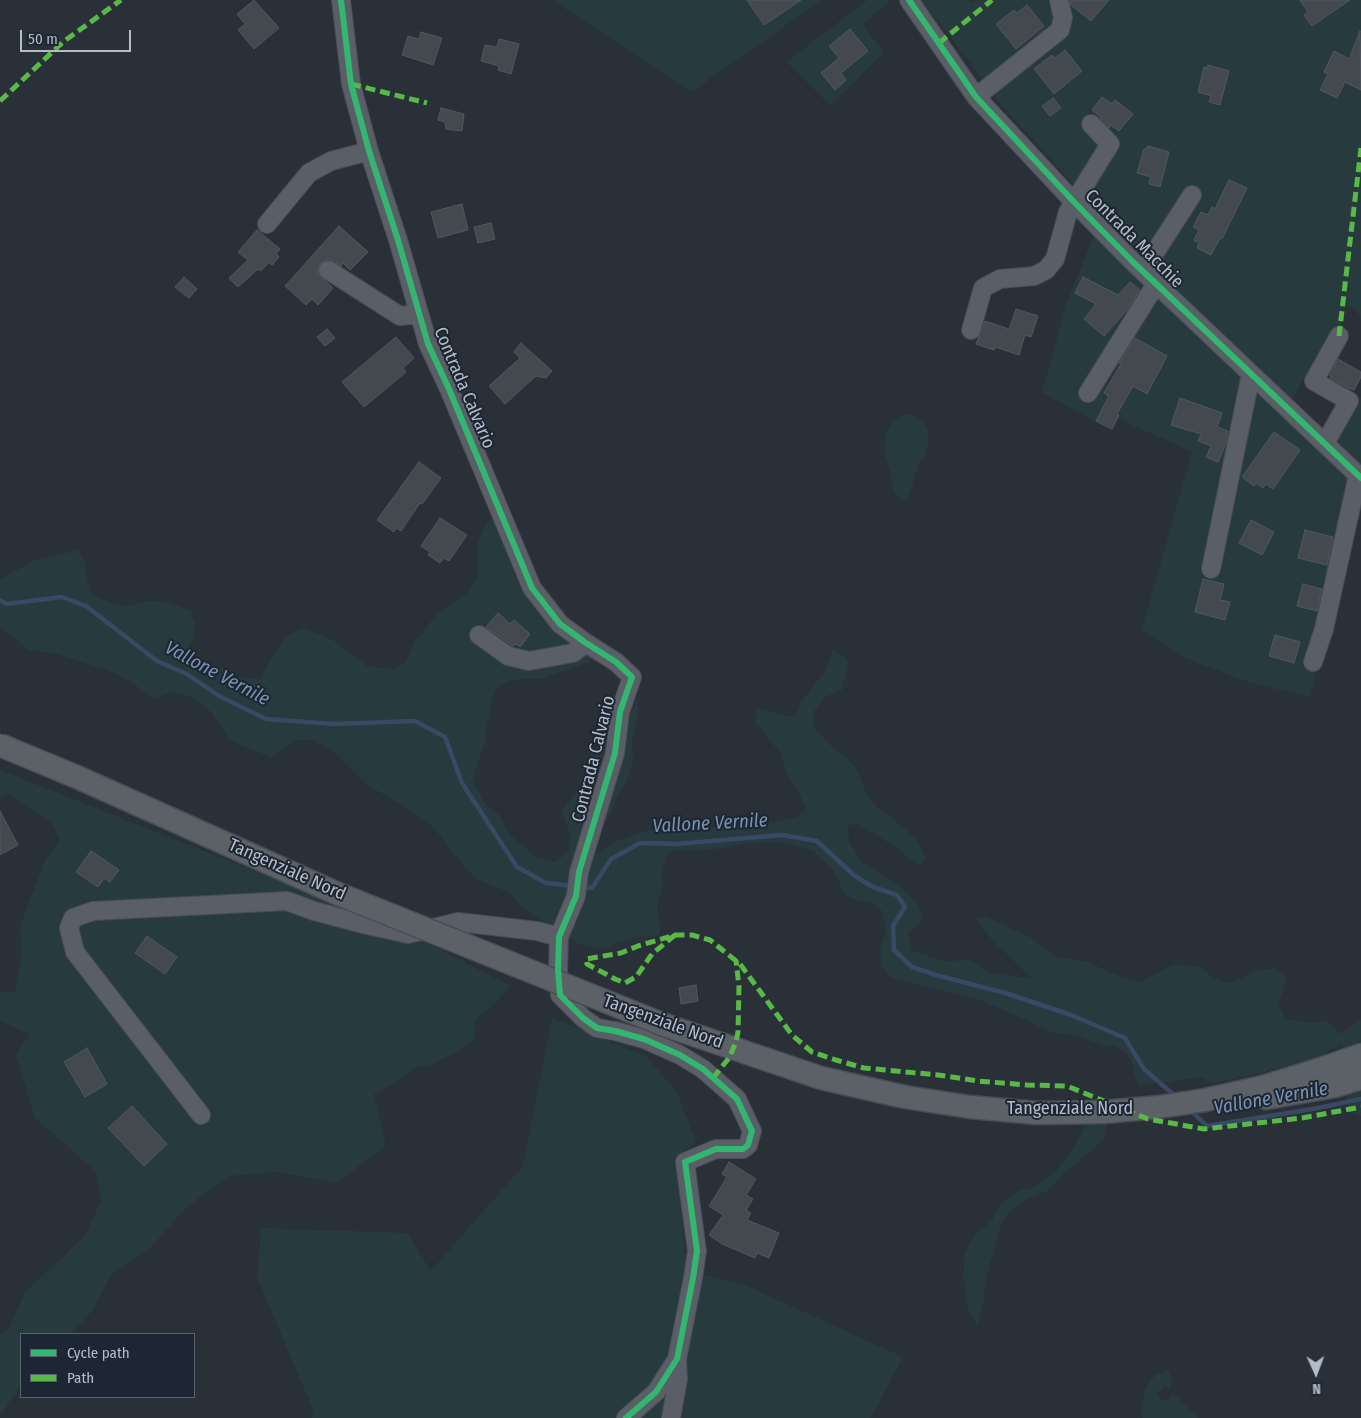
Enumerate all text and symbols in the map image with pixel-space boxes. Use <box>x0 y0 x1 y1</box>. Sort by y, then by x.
scale bar <box>22 20 134 52</box>
text: 50 m <box>28 30 58 48</box>
street label: Contrada Macchie <box>1080 185 1188 293</box>
street label: Contrada Calvario <box>429 324 499 452</box>
water label: Vallone Vernile <box>161 637 273 711</box>
street label: Contrada Calvario <box>568 693 620 825</box>
water label: Vallone Vernile <box>652 810 768 838</box>
street label: Tangenziale Nord <box>225 834 349 906</box>
street label: Tangenziale Nord <box>600 990 726 1054</box>
water label: Vallone Vernile <box>1212 1078 1330 1120</box>
street label: Tangenziale Nord <box>1007 1098 1133 1120</box>
legend <box>20 1333 195 1398</box>
text: Cycle path <box>67 1344 130 1362</box>
north arrow <box>1291 1348 1341 1398</box>
text: Path <box>67 1369 94 1387</box>
text: N <box>1312 1380 1321 1397</box>

